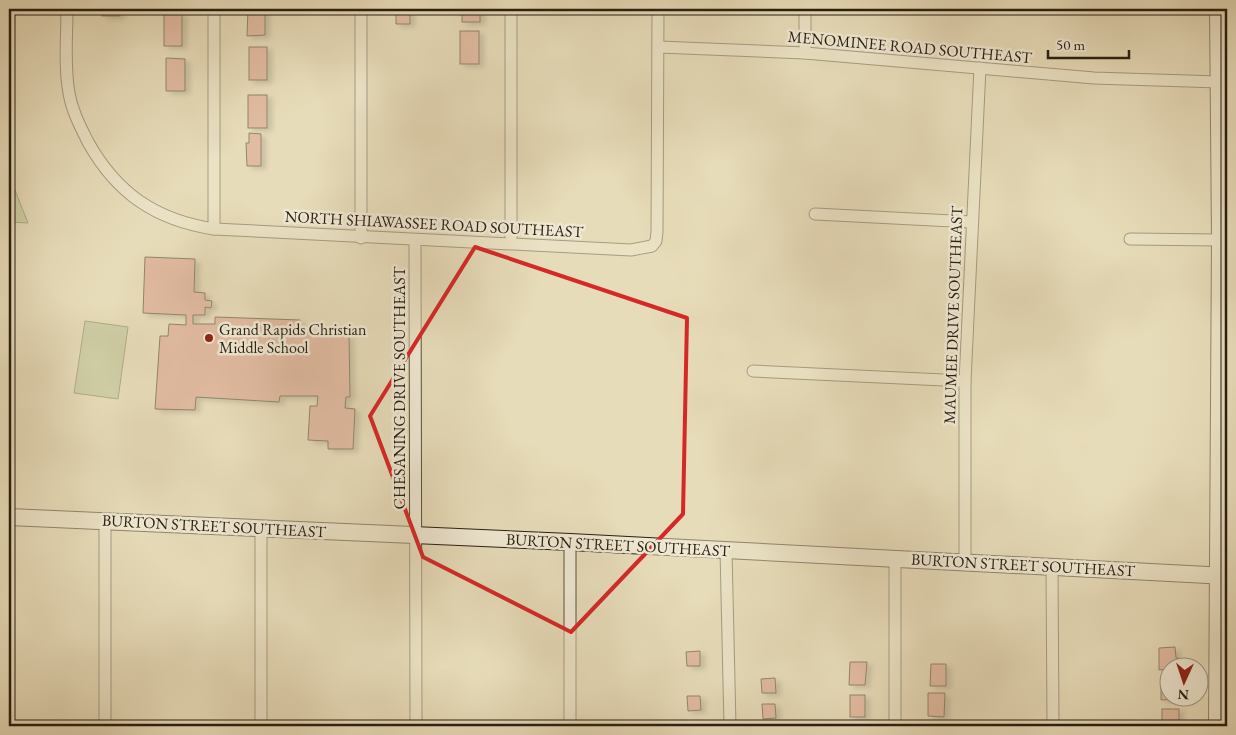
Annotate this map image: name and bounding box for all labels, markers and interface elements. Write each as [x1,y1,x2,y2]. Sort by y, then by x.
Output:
street label: MENOMINEE ROAD SOUTHEAST [787,26,1033,68]
scale bar [1048,28,1130,60]
text: 50 m [1056,35,1085,54]
street label: MAUMEE DRIVE SOUTHEAST [939,205,967,424]
street label: NORTH SHIAWASSEE ROAD SOUTHEAST [284,206,584,242]
street label: CHESANING DRIVE SOUTHEAST [389,266,410,509]
place label: Grand Rapids Christian Middle School [219,319,367,358]
marker: Grand Rapids Christian Middle School [203,332,215,344]
street label: BURTON STREET SOUTHEAST [101,510,327,542]
street label: BURTON STREET SOUTHEAST [505,529,731,561]
street label: BURTON STREET SOUTHEAST [910,549,1136,581]
north arrow [1158,658,1208,708]
text: N [1177,686,1189,704]

